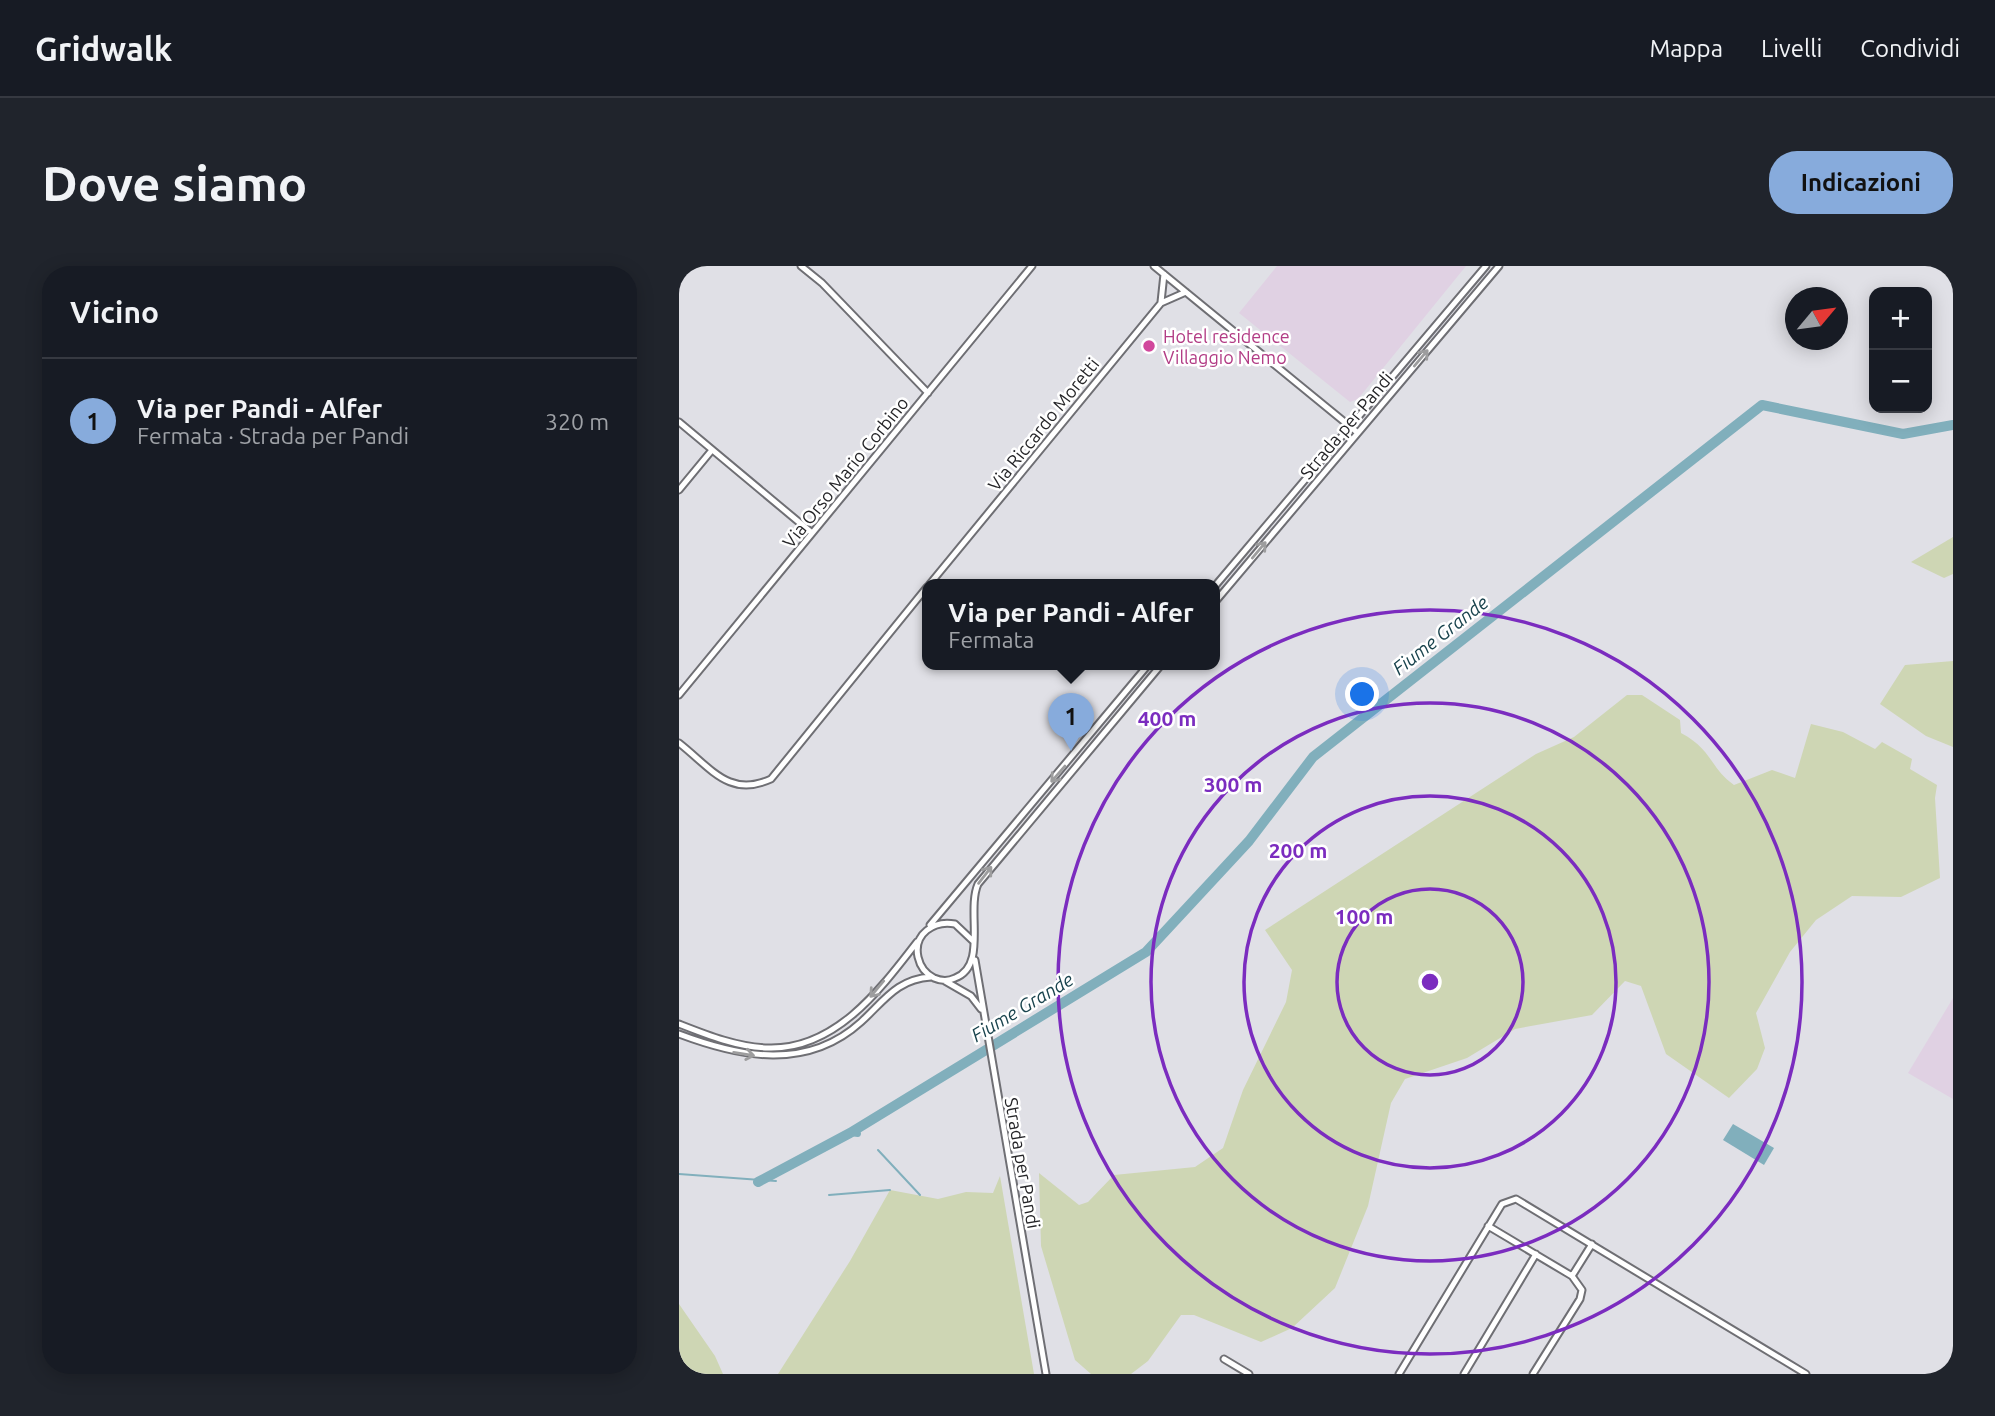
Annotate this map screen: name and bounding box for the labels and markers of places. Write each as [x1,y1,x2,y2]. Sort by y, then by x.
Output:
place label: Hotel residence Villaggio Nemo [1163,326,1290,367]
marker: Hotel residence Villaggio Nemo [1141,338,1157,354]
pin: 1 [1048,693,1094,751]
centre of rings [1418,970,1442,994]

